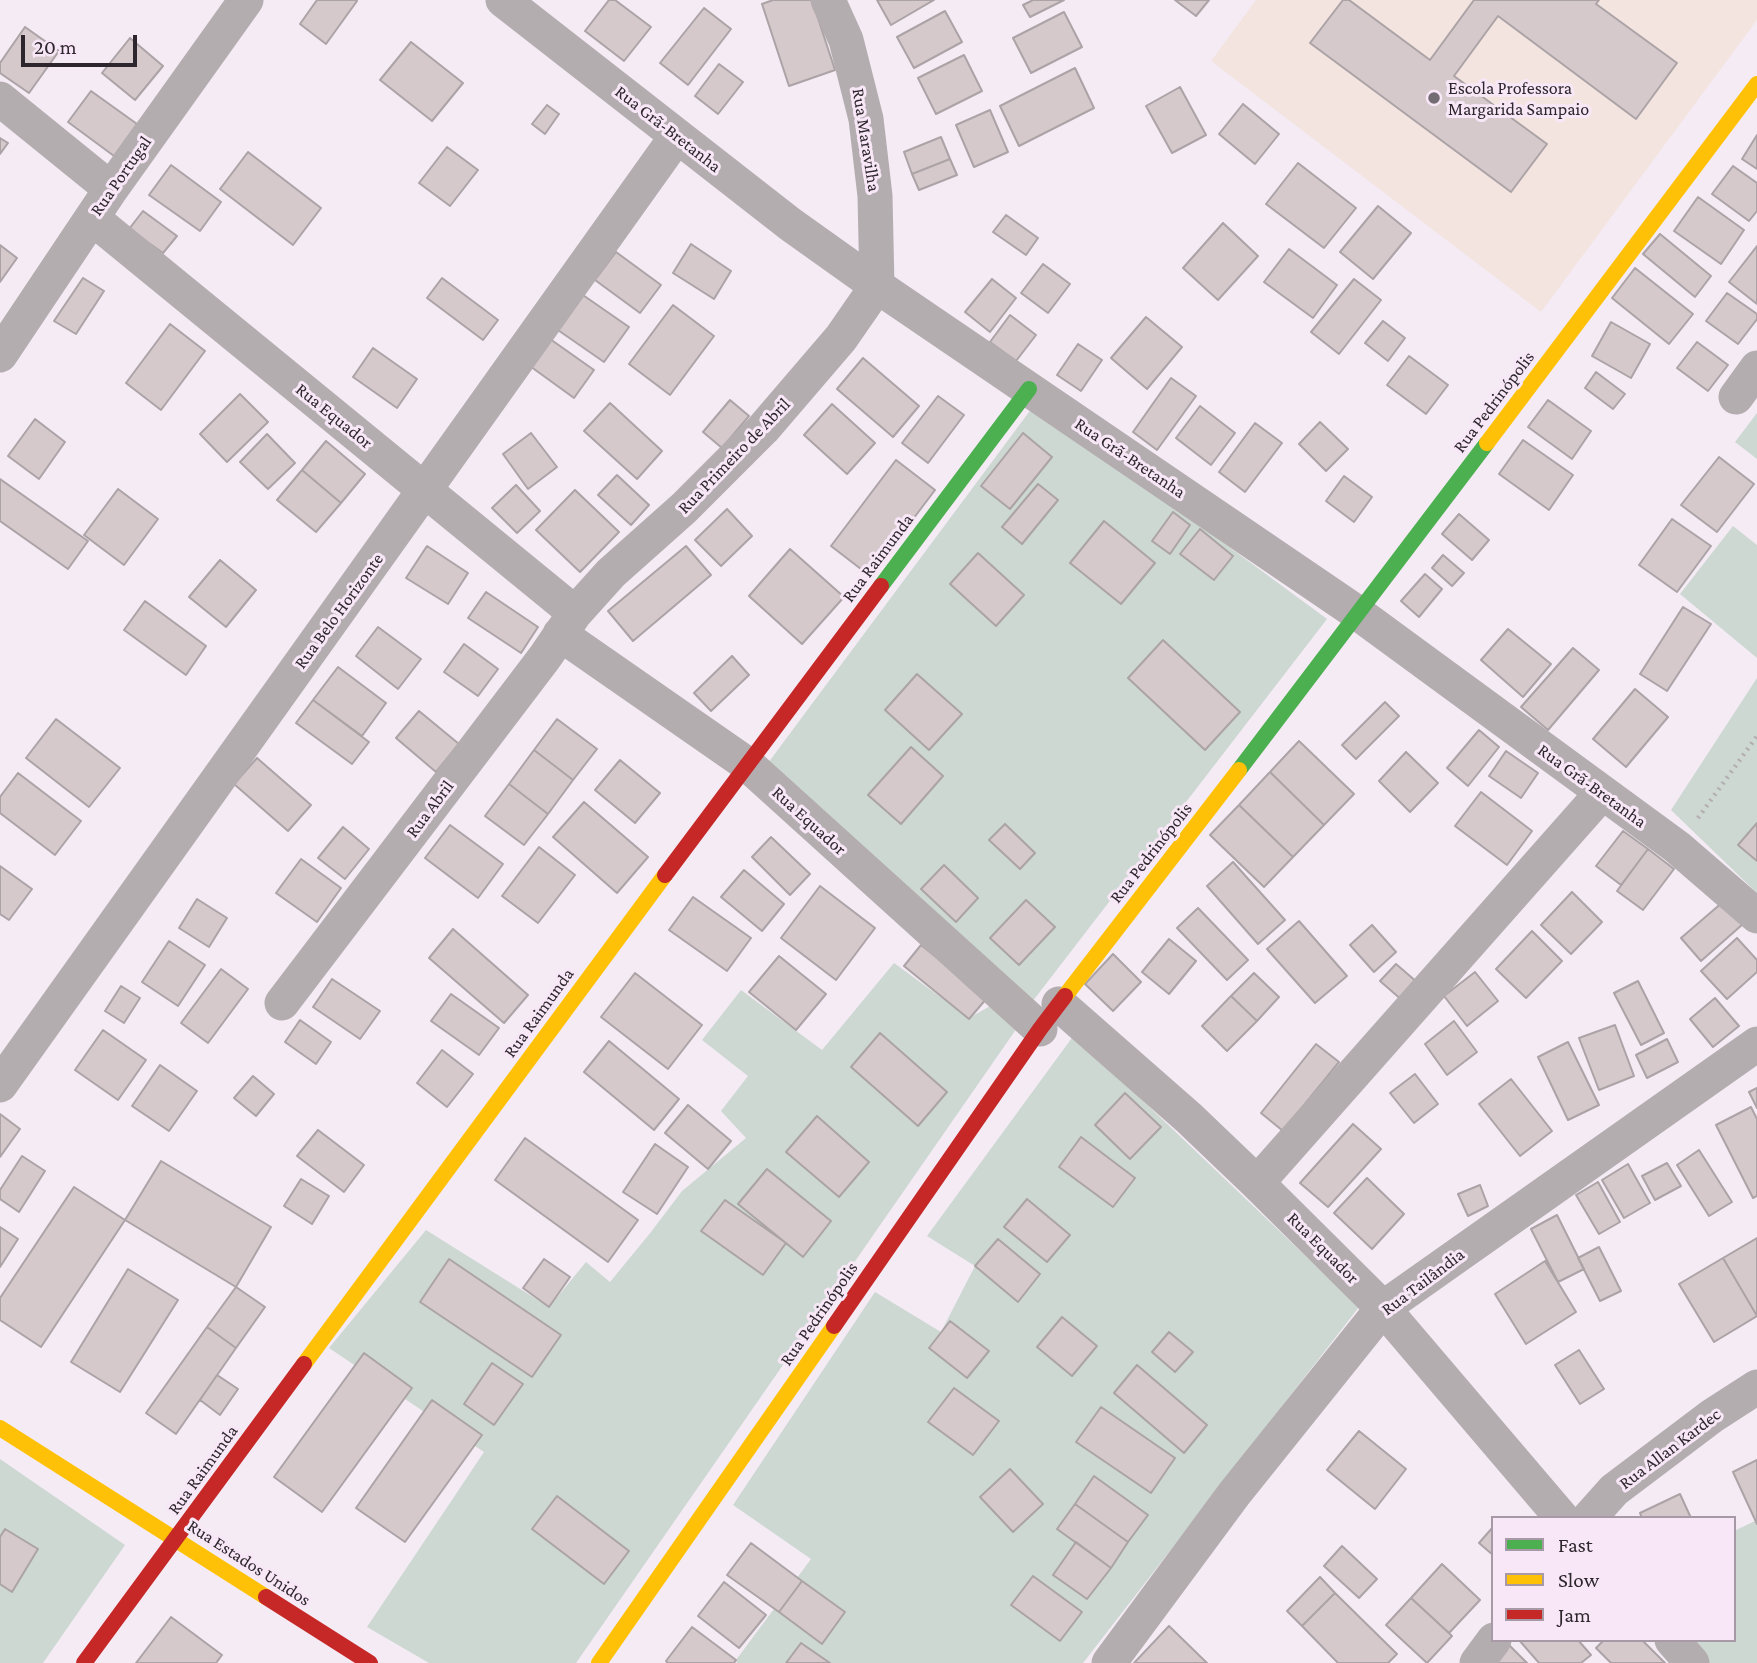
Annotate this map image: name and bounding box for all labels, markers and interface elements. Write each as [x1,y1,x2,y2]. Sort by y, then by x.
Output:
scale bar [24,21,140,65]
text: 20 m [34,35,77,59]
place label: Escola Professora Margarida Sampaio [1448,77,1589,119]
street label: Rua Grã-Bretanha [611,81,725,177]
street label: Rua Maravilha [847,87,885,193]
marker: Escola Professora Margarida Sampaio [1426,90,1442,106]
street label: Rua Portugal [86,132,156,220]
street label: Rua Pedrinópolis [1449,347,1539,457]
street label: Rua Equador [291,378,377,454]
street label: Rua Primeiro de Abril [673,394,795,518]
street label: Rua Grã-Bretanha [1070,413,1190,503]
street label: Rua Raimunda [838,509,918,607]
street label: Rua Belo Horizonte [290,549,388,673]
street label: Rua Grã-Bretanha [1533,739,1651,833]
street label: Rua Abril [401,776,459,842]
street label: Rua Equador [767,782,851,860]
street label: Rua Pedrinópolis [1105,798,1197,908]
street label: Rua Raimunda [499,964,579,1062]
street label: Rua Equador [1283,1208,1363,1288]
street label: Rua Tailândia [1377,1244,1469,1320]
street label: Rua Pedrinópolis [775,1258,863,1370]
street label: Rua Allan Kardec [1615,1404,1725,1494]
street label: Rua Raimunda [163,1421,243,1519]
street label: Rua Estados Unidos [183,1515,315,1611]
legend [1491,1516,1736,1642]
text: Fast [1558,1533,1593,1557]
text: Slow [1558,1568,1599,1592]
text: Jam [1558,1603,1591,1627]

